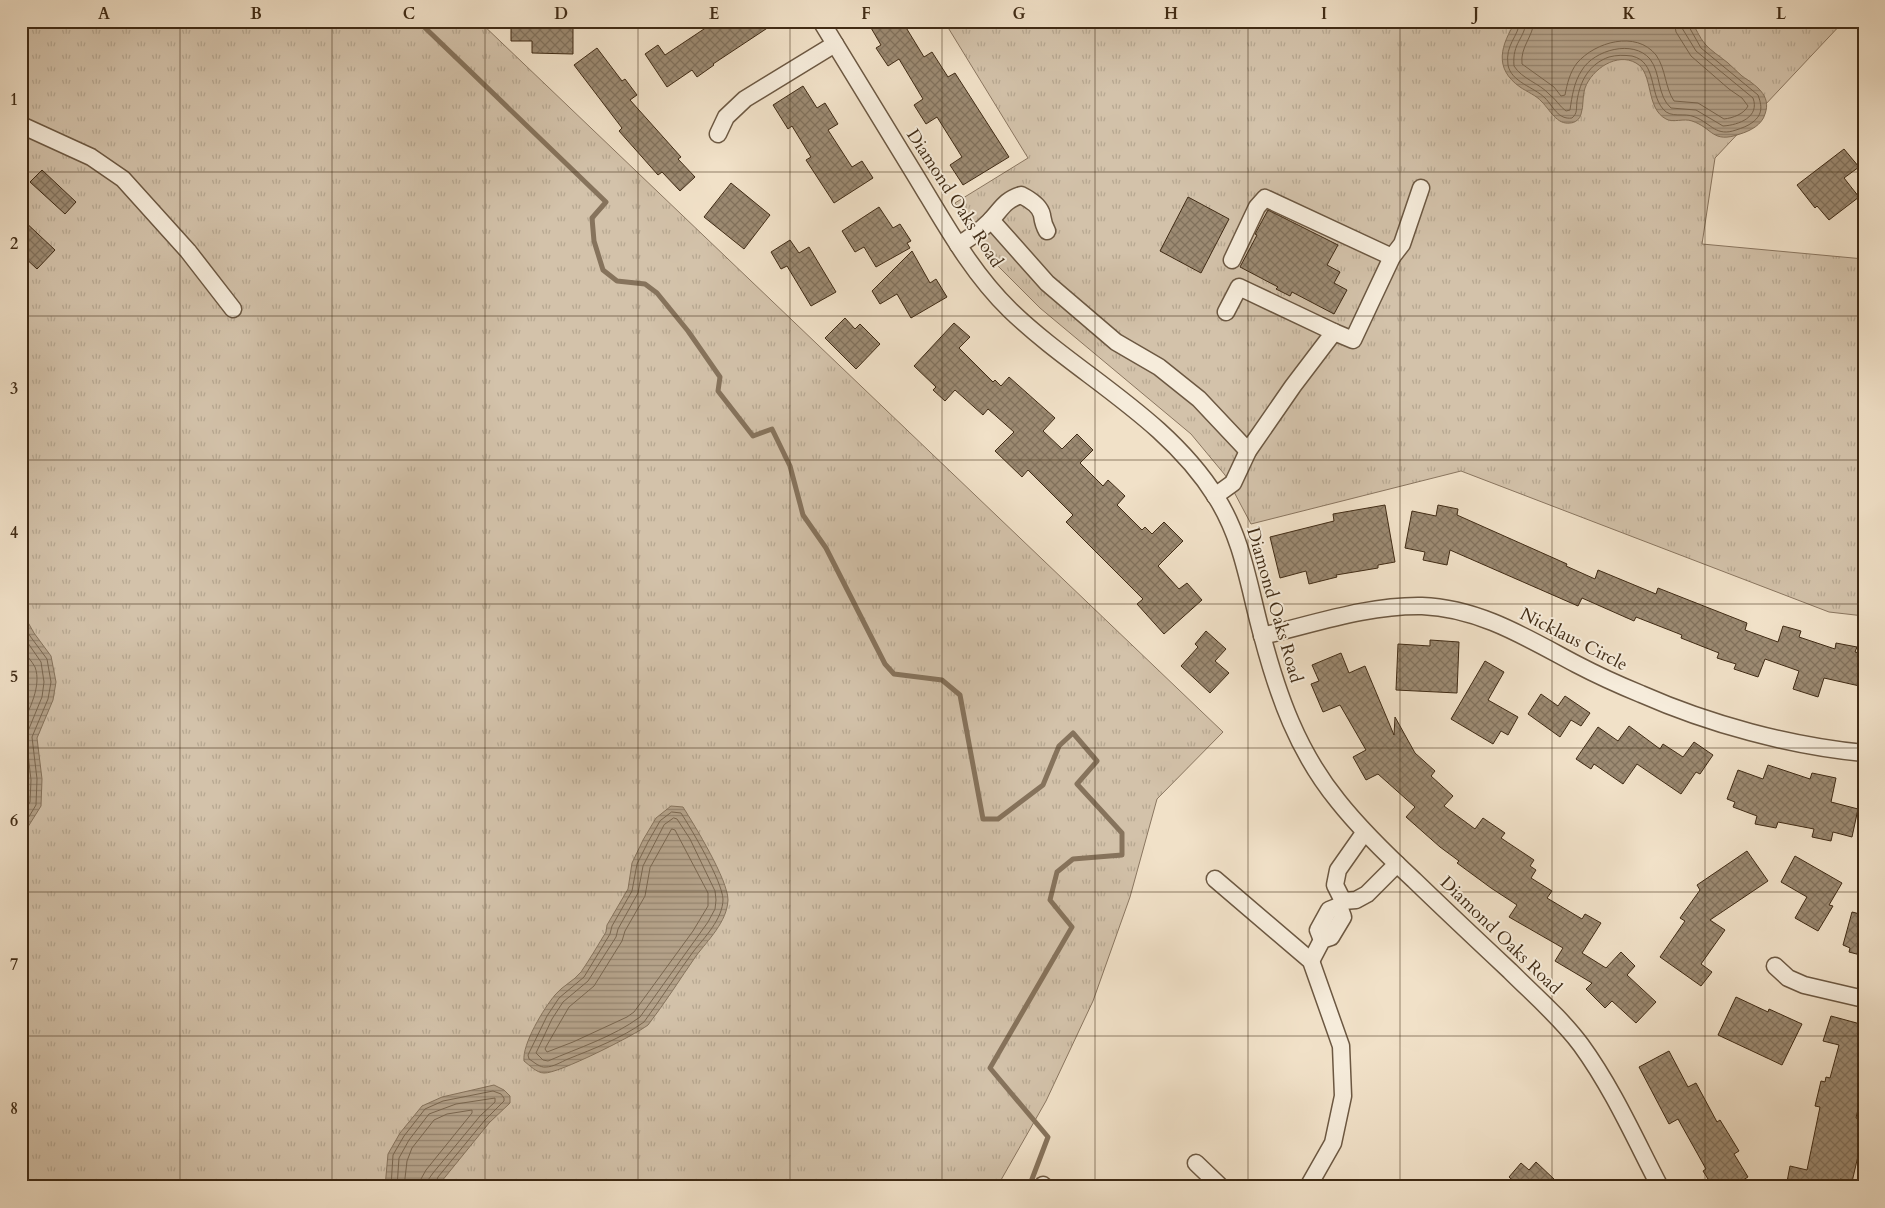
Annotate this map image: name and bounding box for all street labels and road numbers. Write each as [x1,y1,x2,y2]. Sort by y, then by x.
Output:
street label: Diamond Oaks Road [900,124,1009,273]
street label: Diamond Oaks Road [1240,525,1309,686]
street label: Nicklaus Circle [1516,602,1632,677]
street label: Diamond Oaks Road [1434,871,1567,1000]

